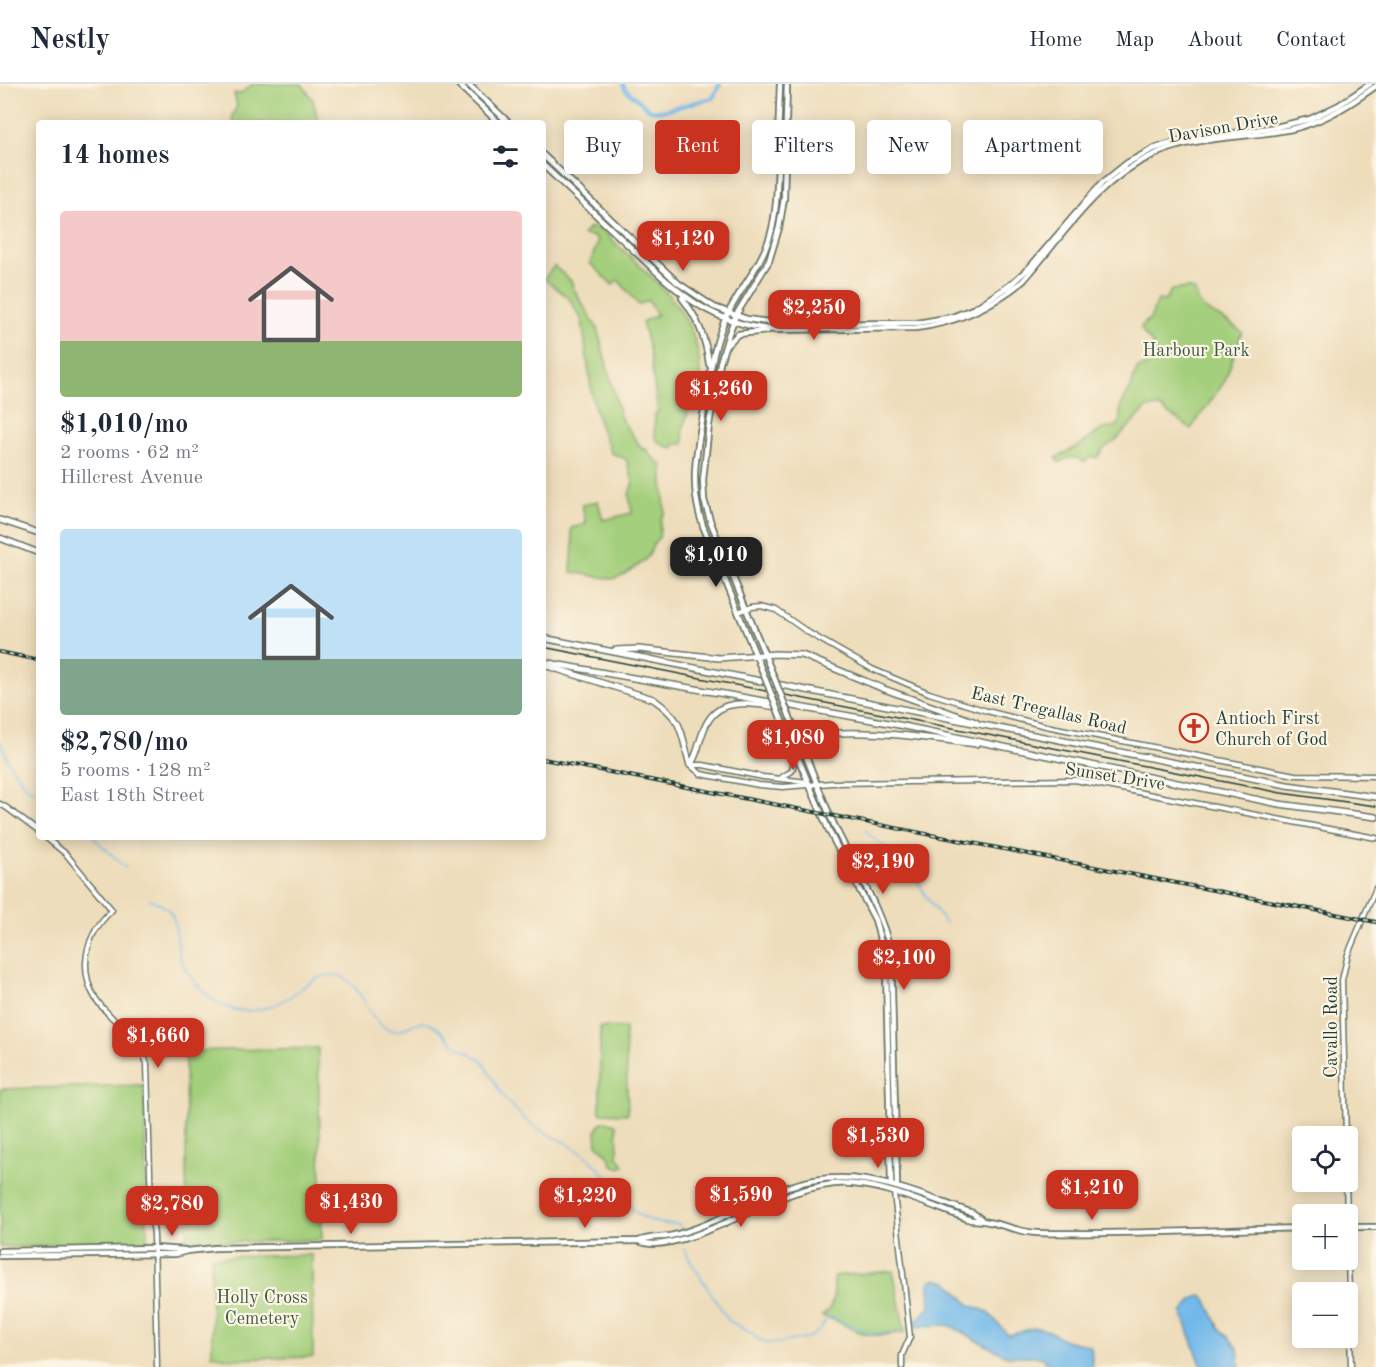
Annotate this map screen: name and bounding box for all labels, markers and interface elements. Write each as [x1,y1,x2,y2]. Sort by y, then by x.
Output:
text: Nestly [30,27,110,55]
text: Home [1029,30,1082,51]
text: Map [1115,30,1154,51]
text: About [1187,30,1243,51]
text: Contact [1276,30,1346,51]
street label: Davison Drive [1167,109,1280,147]
chip: Buy [564,120,643,174]
chip: Rent [655,120,740,174]
chip: Filters [752,120,855,174]
chip: New [867,120,951,174]
chip: Apartment [963,120,1103,174]
icon: filters [489,140,522,173]
text: 14 homes [60,143,169,169]
pin: $1,120 [634,221,732,272]
text: $1,120 [651,230,715,250]
icon: home [237,250,345,358]
pin: $2,250 [765,290,863,341]
text: $2,250 [782,299,846,319]
park label: Harbour Park [1142,342,1250,360]
pin: $1,260 [672,371,770,422]
text: $1,260 [689,380,753,400]
text: $1,010/mo [60,412,188,438]
text: 2 rooms · 62 m² [60,443,199,463]
text: Hillcrest Avenue [60,468,203,488]
pin: $1,010 [667,537,765,588]
text: $1,010 [684,546,748,566]
icon: home [237,568,345,676]
street label: East Tregallas Road [969,684,1128,738]
place label: Antioch First Church of God [1215,710,1328,749]
church icon: Antioch First Church of God [1178,712,1210,744]
pin: $1,080 [744,720,842,771]
text: $1,080 [761,729,825,749]
text: $2,780/mo [60,730,188,756]
street label: Sunset Drive [1063,760,1166,794]
text: 5 rooms · 128 m² [60,761,210,781]
text: East 18th Street [60,786,205,806]
pin: $2,190 [834,844,932,895]
text: $2,190 [851,853,915,873]
pin: $2,100 [855,940,953,991]
text: $2,100 [872,949,936,969]
street label: Cavallo Road [1323,976,1341,1078]
pin: $1,660 [109,1018,207,1069]
text: $1,660 [126,1027,190,1047]
pin: $1,530 [829,1118,927,1169]
map controls [1292,1126,1358,1348]
button: locate [1292,1126,1358,1192]
text: $1,530 [846,1127,910,1147]
pin: $1,210 [1043,1170,1141,1221]
pin: $1,590 [692,1177,790,1228]
pin: $1,220 [536,1178,634,1229]
text: $1,210 [1060,1179,1124,1199]
pin: $1,430 [302,1184,400,1235]
pin: $2,780 [123,1186,221,1237]
text: $1,590 [709,1186,773,1206]
text: $1,220 [553,1187,617,1207]
text: $1,430 [319,1193,383,1213]
text: $2,780 [140,1195,204,1215]
button: + [1292,1204,1358,1270]
button: − [1292,1282,1358,1348]
park label: Holly Cross Cemetery [216,1289,308,1328]

